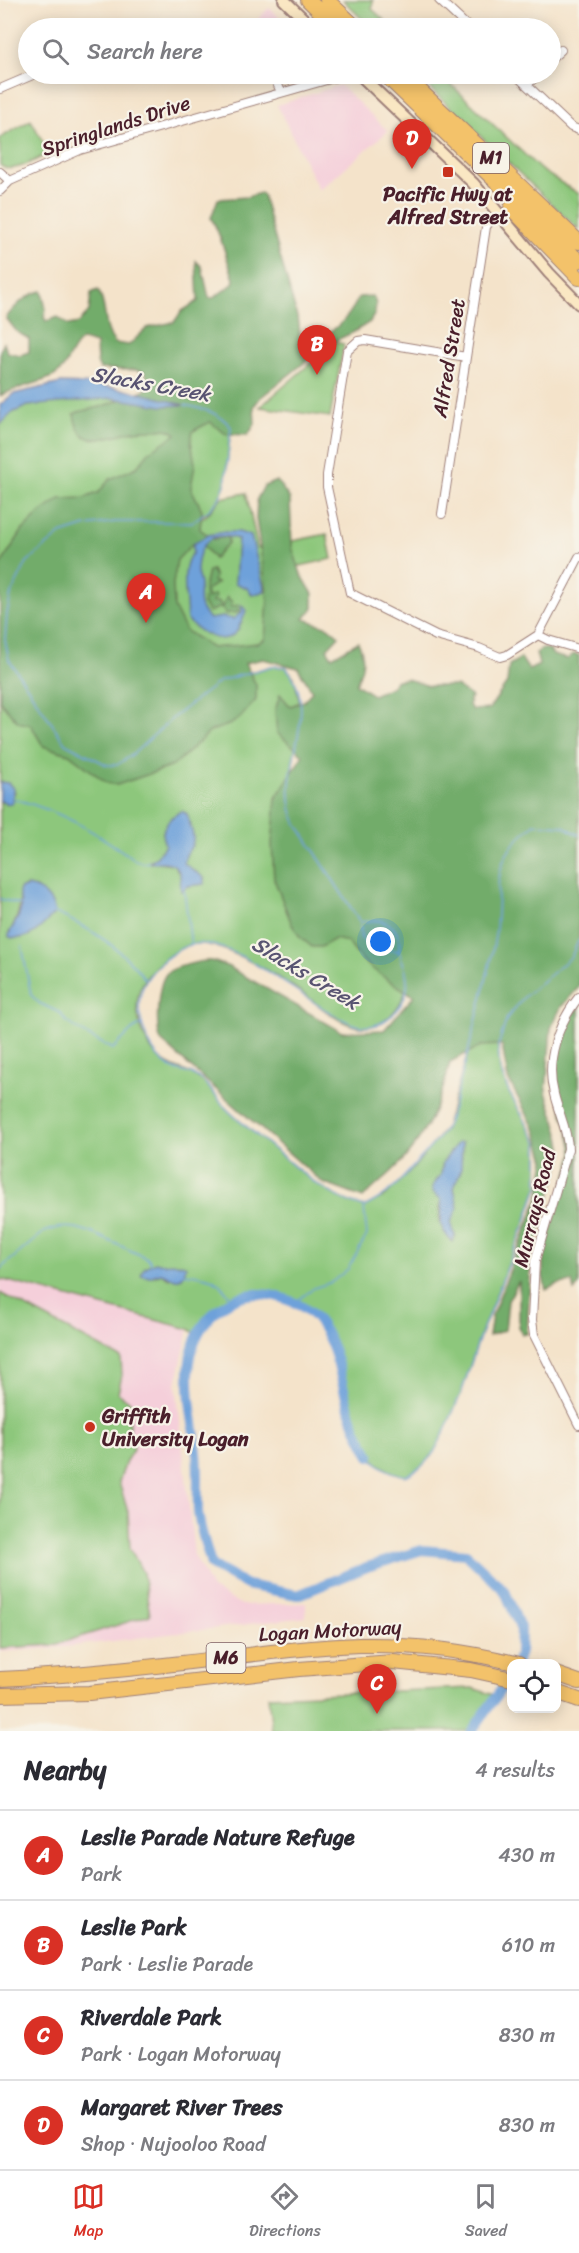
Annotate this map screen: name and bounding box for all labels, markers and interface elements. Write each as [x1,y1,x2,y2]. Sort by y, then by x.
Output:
search box [18,18,561,84]
text: Search here [87,32,203,71]
icon: search [39,35,72,68]
street label: Springlands Drive [37,85,195,167]
pin: D [392,120,432,169]
road number: M1 [473,143,509,173]
marker: Pacific Hwy at Alfred Street [441,165,455,179]
place label: Pacific Hwy at Alfred Street [383,177,513,235]
street label: Alfred Street [422,296,476,421]
pin: B [298,326,336,375]
water label: Slacks Creek [88,355,216,414]
pin: A [126,574,166,623]
water label: Slacks Creek [244,926,369,1021]
your location [366,927,395,956]
street label: Murrays Road [503,1144,567,1271]
place label: Griffith University Logan [101,1399,249,1457]
marker: Griffith University Logan [83,1420,97,1434]
street label: Logan Motorway [258,1610,403,1652]
road number: M6 [206,1643,246,1673]
map controls [507,1659,561,1713]
button: locate [507,1659,561,1713]
pin: C [358,1664,397,1714]
text: Nearby [24,1747,106,1793]
text: 4 results [475,1753,555,1788]
text: Leslie Parade Nature Refuge [81,1818,355,1857]
text: A [37,1838,50,1873]
text: 430 m [498,1838,555,1873]
text: Park [81,1857,122,1892]
text: Leslie Park [81,1908,186,1947]
text: B [37,1928,50,1963]
text: 610 m [502,1928,555,1963]
text: Park · Leslie Parade [81,1947,253,1982]
text: Riverdale Park [81,1998,222,2037]
text: C [37,2018,50,2053]
text: 830 m [499,2018,555,2053]
text: Park · Logan Motorway [81,2037,281,2072]
text: Margaret River Trees [81,2088,283,2127]
text: D [38,2108,49,2143]
text: 830 m [499,2108,555,2143]
text: Shop · Nujooloo Road [81,2127,266,2162]
tab: Map [72,2180,105,2245]
tab: Directions [249,2180,321,2245]
tab: Saved [465,2180,507,2245]

